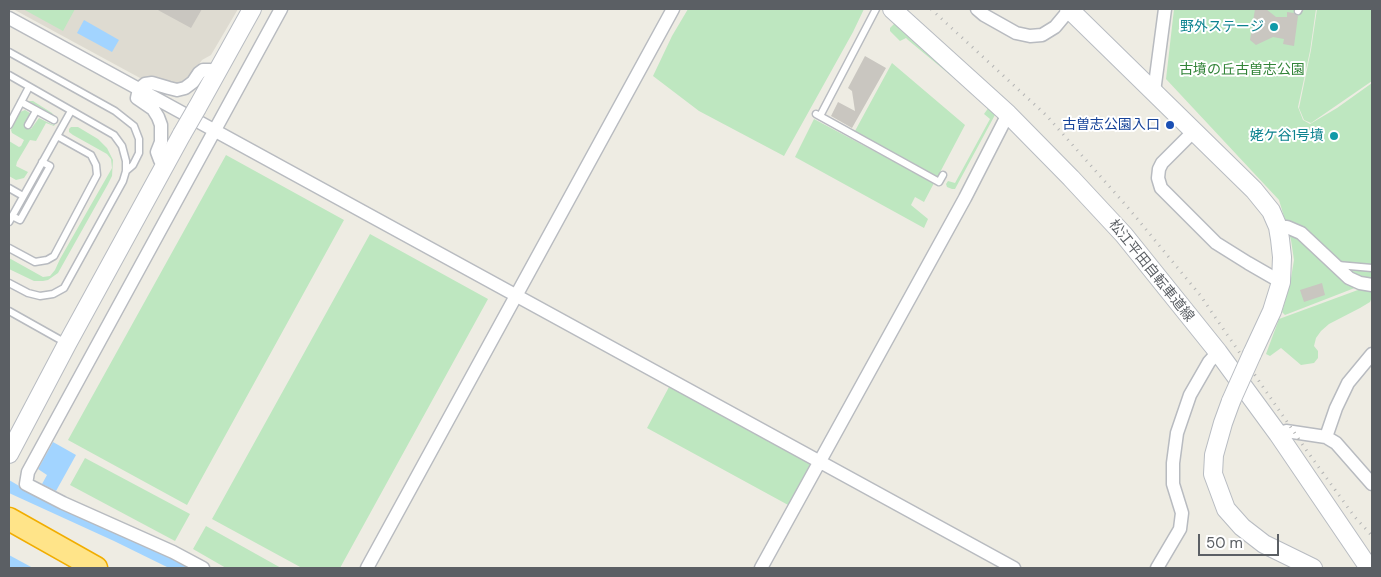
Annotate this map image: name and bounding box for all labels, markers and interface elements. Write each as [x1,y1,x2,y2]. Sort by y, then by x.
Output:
place label: 野外ステージ [1180,19,1264,35]
marker: 野外ステージ [1268,21,1280,33]
park label: 古墳の丘古曽志公園 [1179,62,1305,78]
place label: 古曽志公園入口 [1062,117,1160,133]
marker: 古曽志公園入口 [1164,119,1176,131]
place label: 姥ケ谷1号墳 [1250,128,1324,144]
marker: 姥ケ谷1号墳 [1328,130,1340,142]
street label: 松江平田自転車道線 [1105,217,1197,325]
scale bar [1201,524,1282,556]
text: 50 m [1206,533,1243,553]

